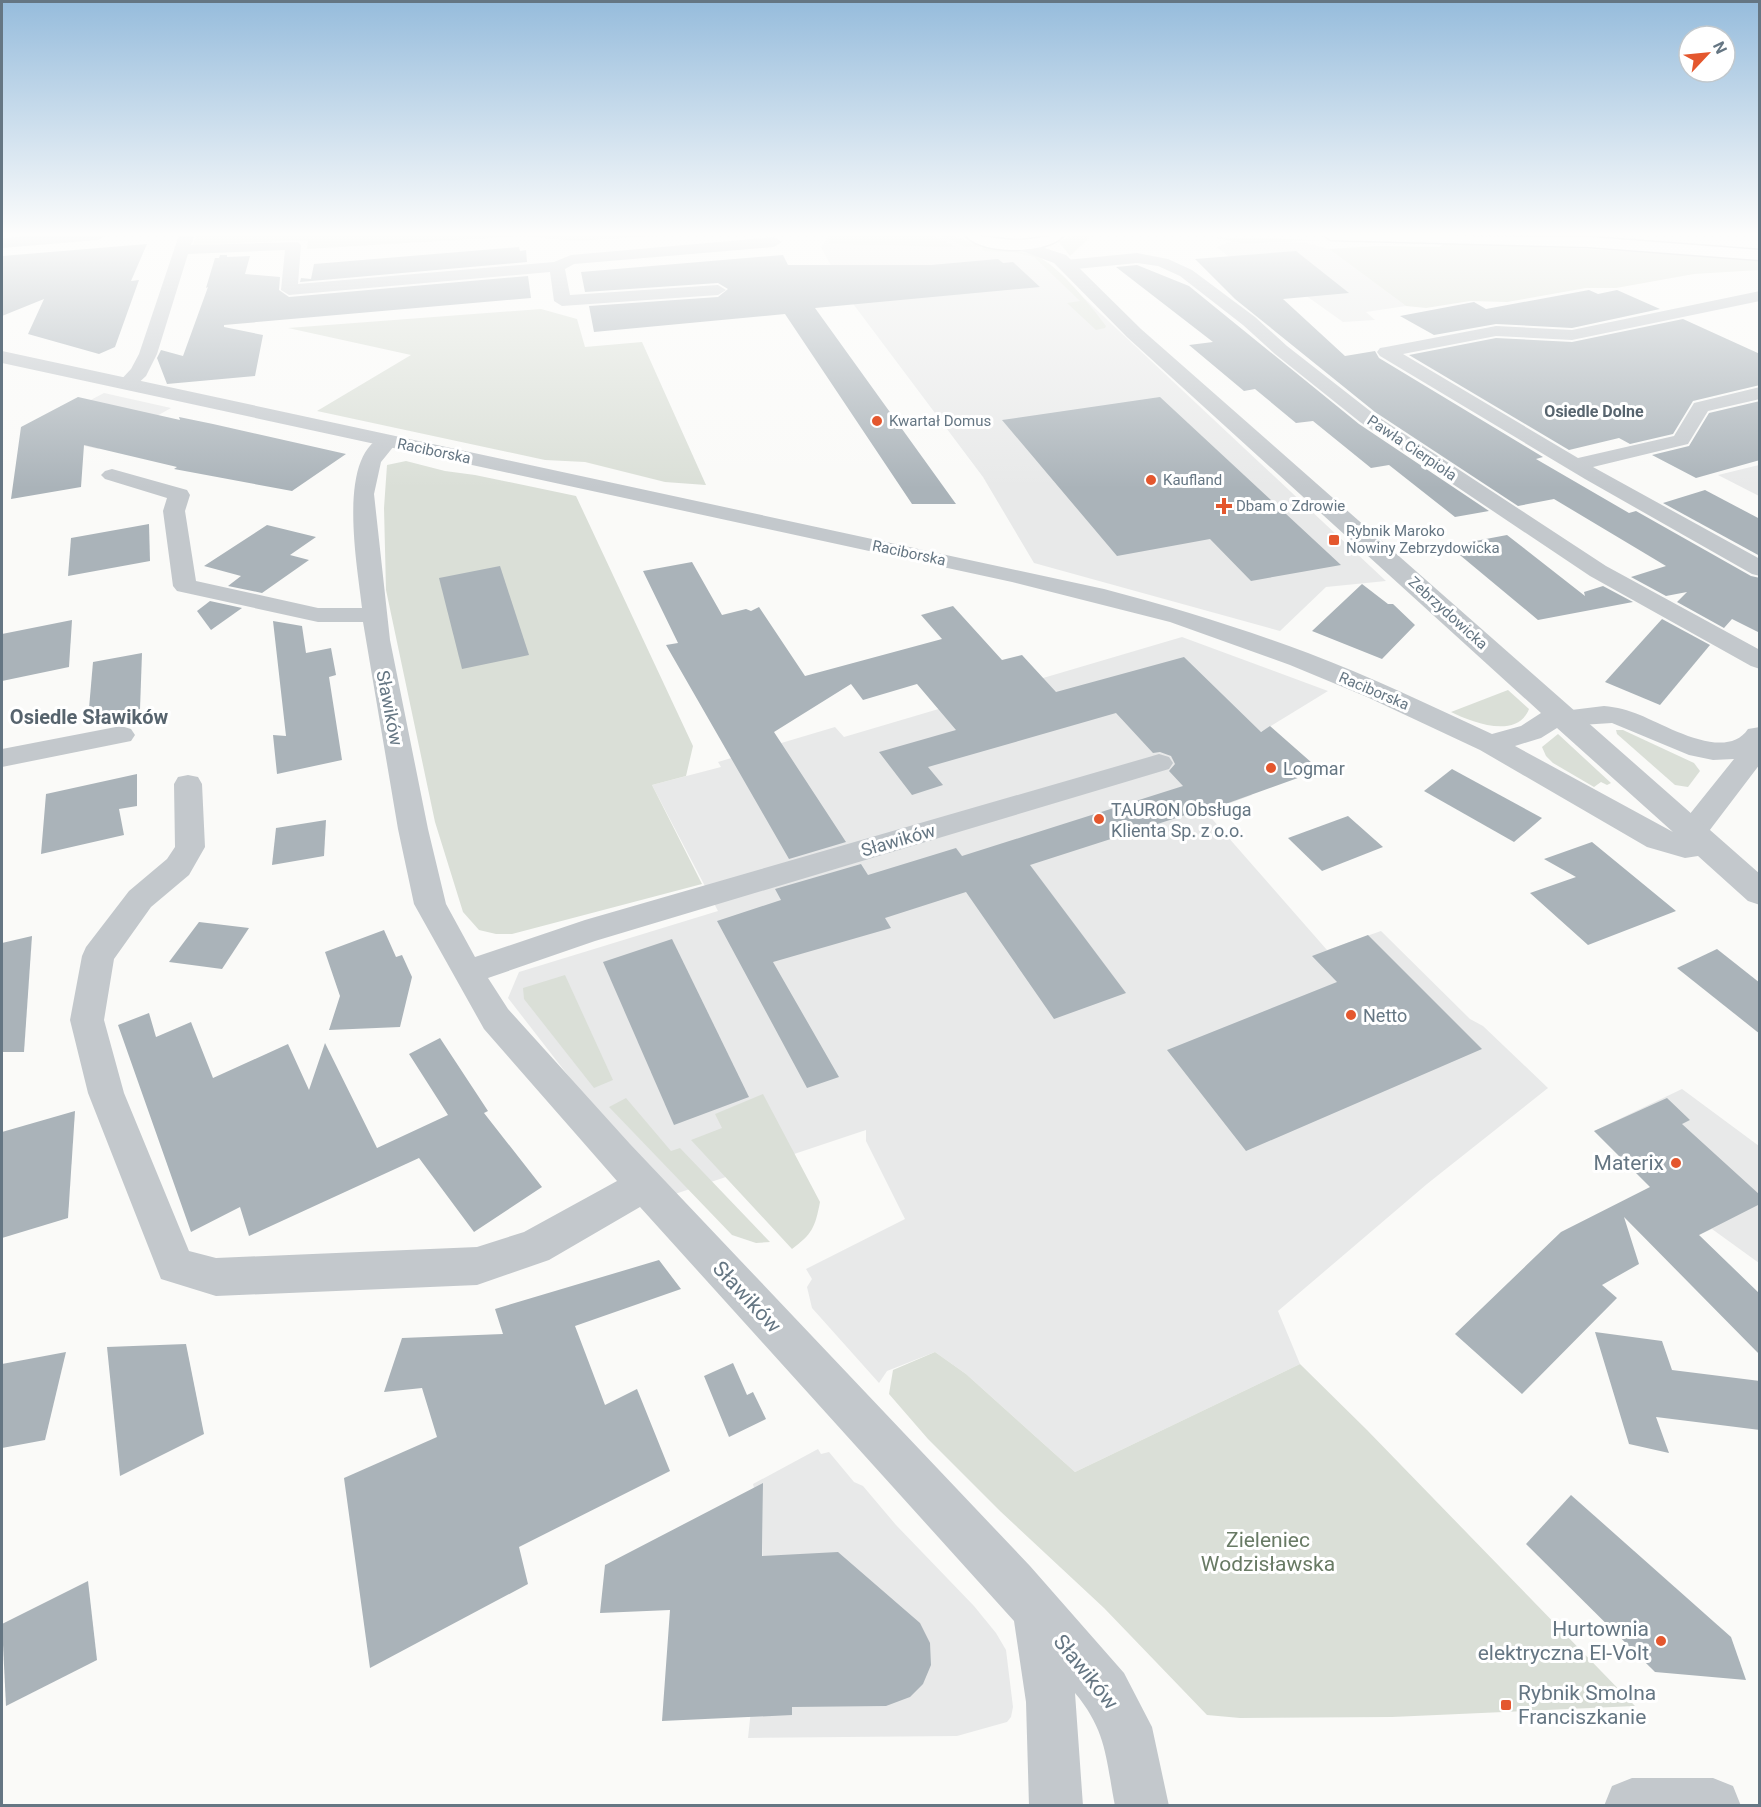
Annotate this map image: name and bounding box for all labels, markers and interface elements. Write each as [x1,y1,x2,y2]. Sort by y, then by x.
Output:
north arrow [1677,24,1737,84]
text: N [1709,38,1731,57]
district label: Osiedle Dolne [1544,402,1644,421]
street label: Pawła Cierpioła [1364,411,1460,485]
place label: Kwartał Domus [889,412,991,430]
marker: Kwartał Domus [870,414,884,428]
street label: Raciborska [396,434,472,468]
place label: Kaufland [1163,471,1222,489]
marker: Kaufland [1144,473,1158,487]
place label: Dbam o Zdrowie [1236,497,1345,515]
marker: Dbam o Zdrowie [1217,499,1231,513]
place label: Rybnik Maroko Nowiny Zebrzydowicka [1346,522,1500,557]
marker: Rybnik Maroko Nowiny Zebrzydowicka [1327,533,1341,547]
street label: Raciborska [871,536,947,570]
street label: Zebrzydowicka [1405,573,1491,653]
street label: Raciborska [1336,668,1412,714]
street label: Sławików [372,669,408,748]
district label: Osiedle Sławików [10,705,168,729]
place label: Logmar [1283,758,1345,779]
marker: Logmar [1264,761,1278,775]
place label: TAURON Obsługa Klienta Sp. z o.o. [1111,799,1252,841]
marker: TAURON Obsługa Klienta Sp. z o.o. [1092,812,1106,826]
street label: Sławików [858,819,938,861]
place label: Netto [1363,1005,1407,1026]
marker: Netto [1344,1008,1358,1022]
place label: Materix [1594,1151,1664,1175]
marker: Materix [1669,1156,1683,1170]
street label: Sławików [708,1256,786,1338]
park label: Zieleniec Wodzisławska [1201,1528,1335,1576]
place label: Hurtownia elektryczna El‐Volt [1478,1617,1649,1665]
street label: Sławików [1049,1630,1123,1714]
marker: Hurtownia elektryczna El‐Volt [1654,1634,1668,1648]
place label: Rybnik Smolna Franciszkanie [1518,1681,1656,1729]
marker: Rybnik Smolna Franciszkanie [1499,1698,1513,1712]

